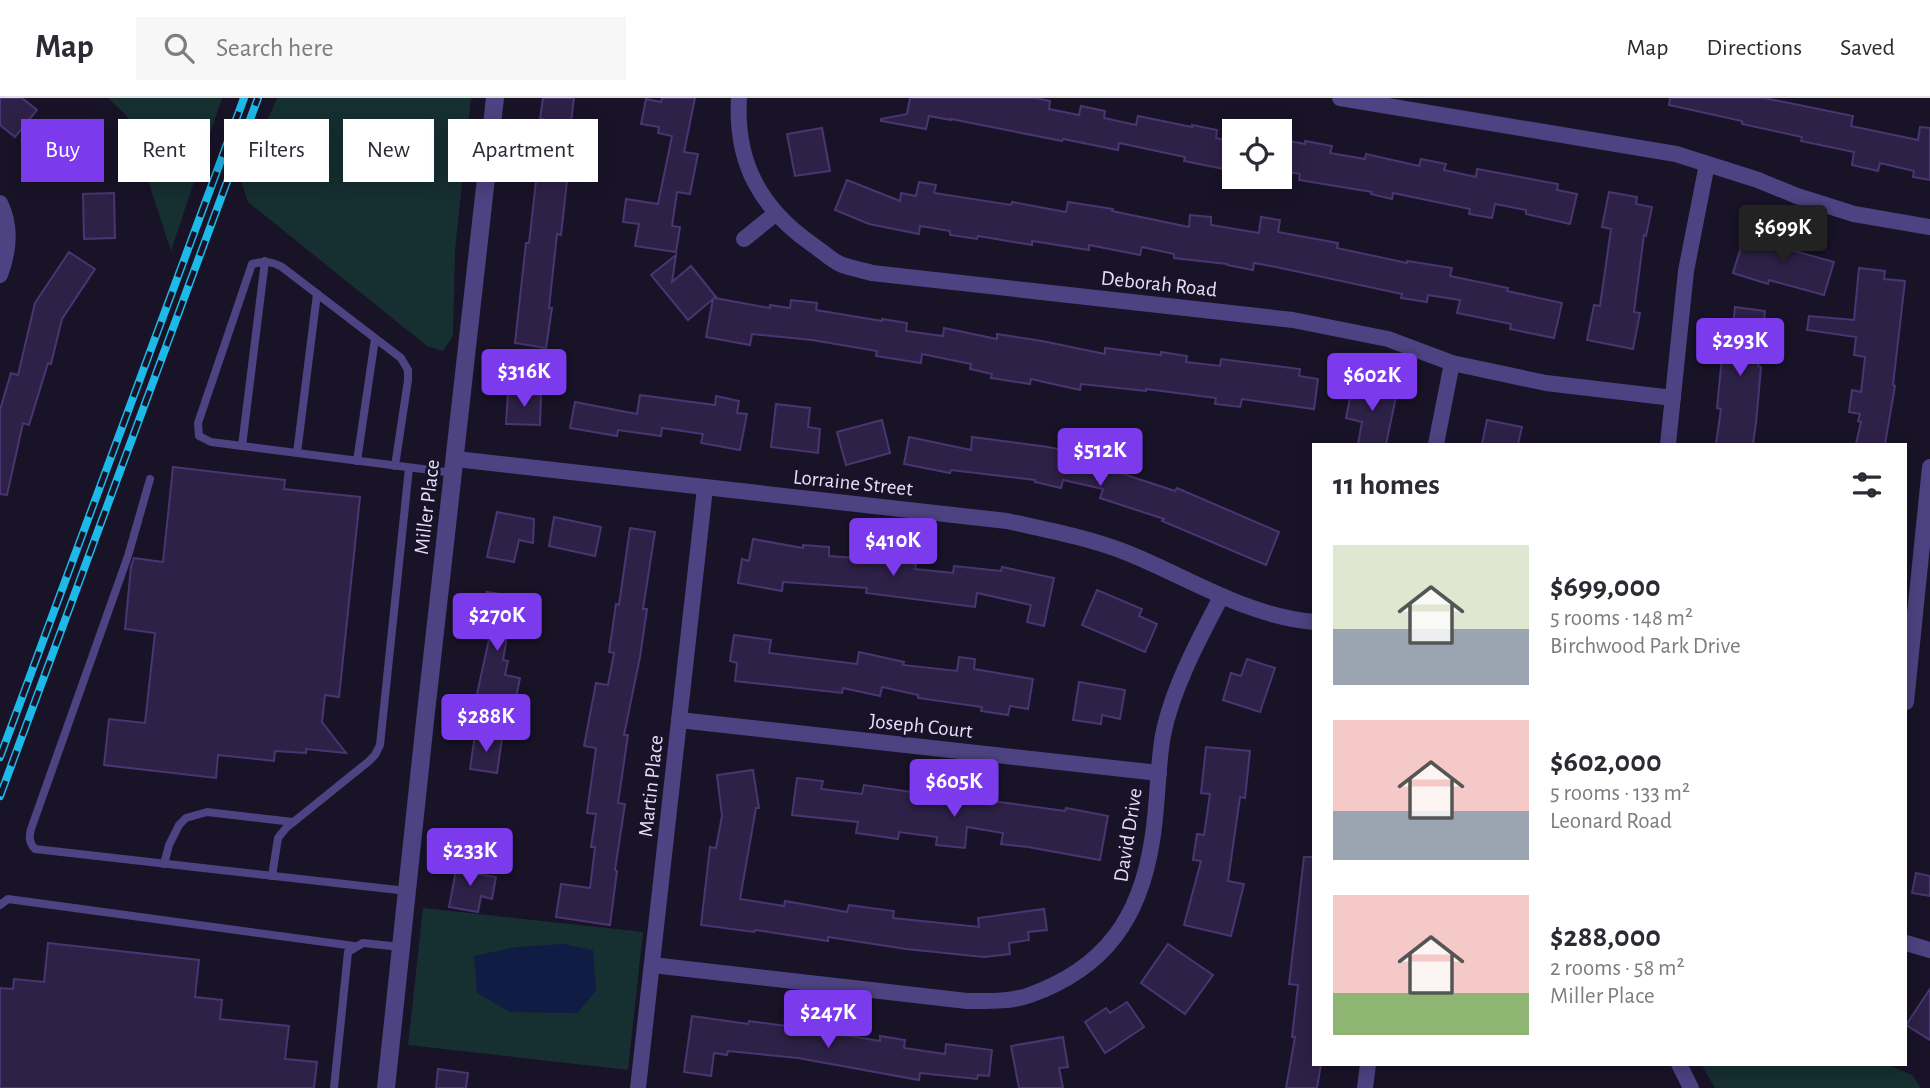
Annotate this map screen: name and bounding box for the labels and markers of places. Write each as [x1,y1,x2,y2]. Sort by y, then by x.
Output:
pin: $699K [1734,206,1832,265]
pin: $293K [1691,318,1789,378]
pin: $316K [475,350,573,409]
pin: $602K [1323,354,1421,413]
pin: $512K [1051,428,1149,488]
pin: $410K [844,518,942,578]
pin: $270K [448,594,546,653]
pin: $288K [437,694,535,754]
pin: $605K [905,760,1003,819]
pin: $233K [421,828,519,888]
pin: $247K [779,990,877,1050]

